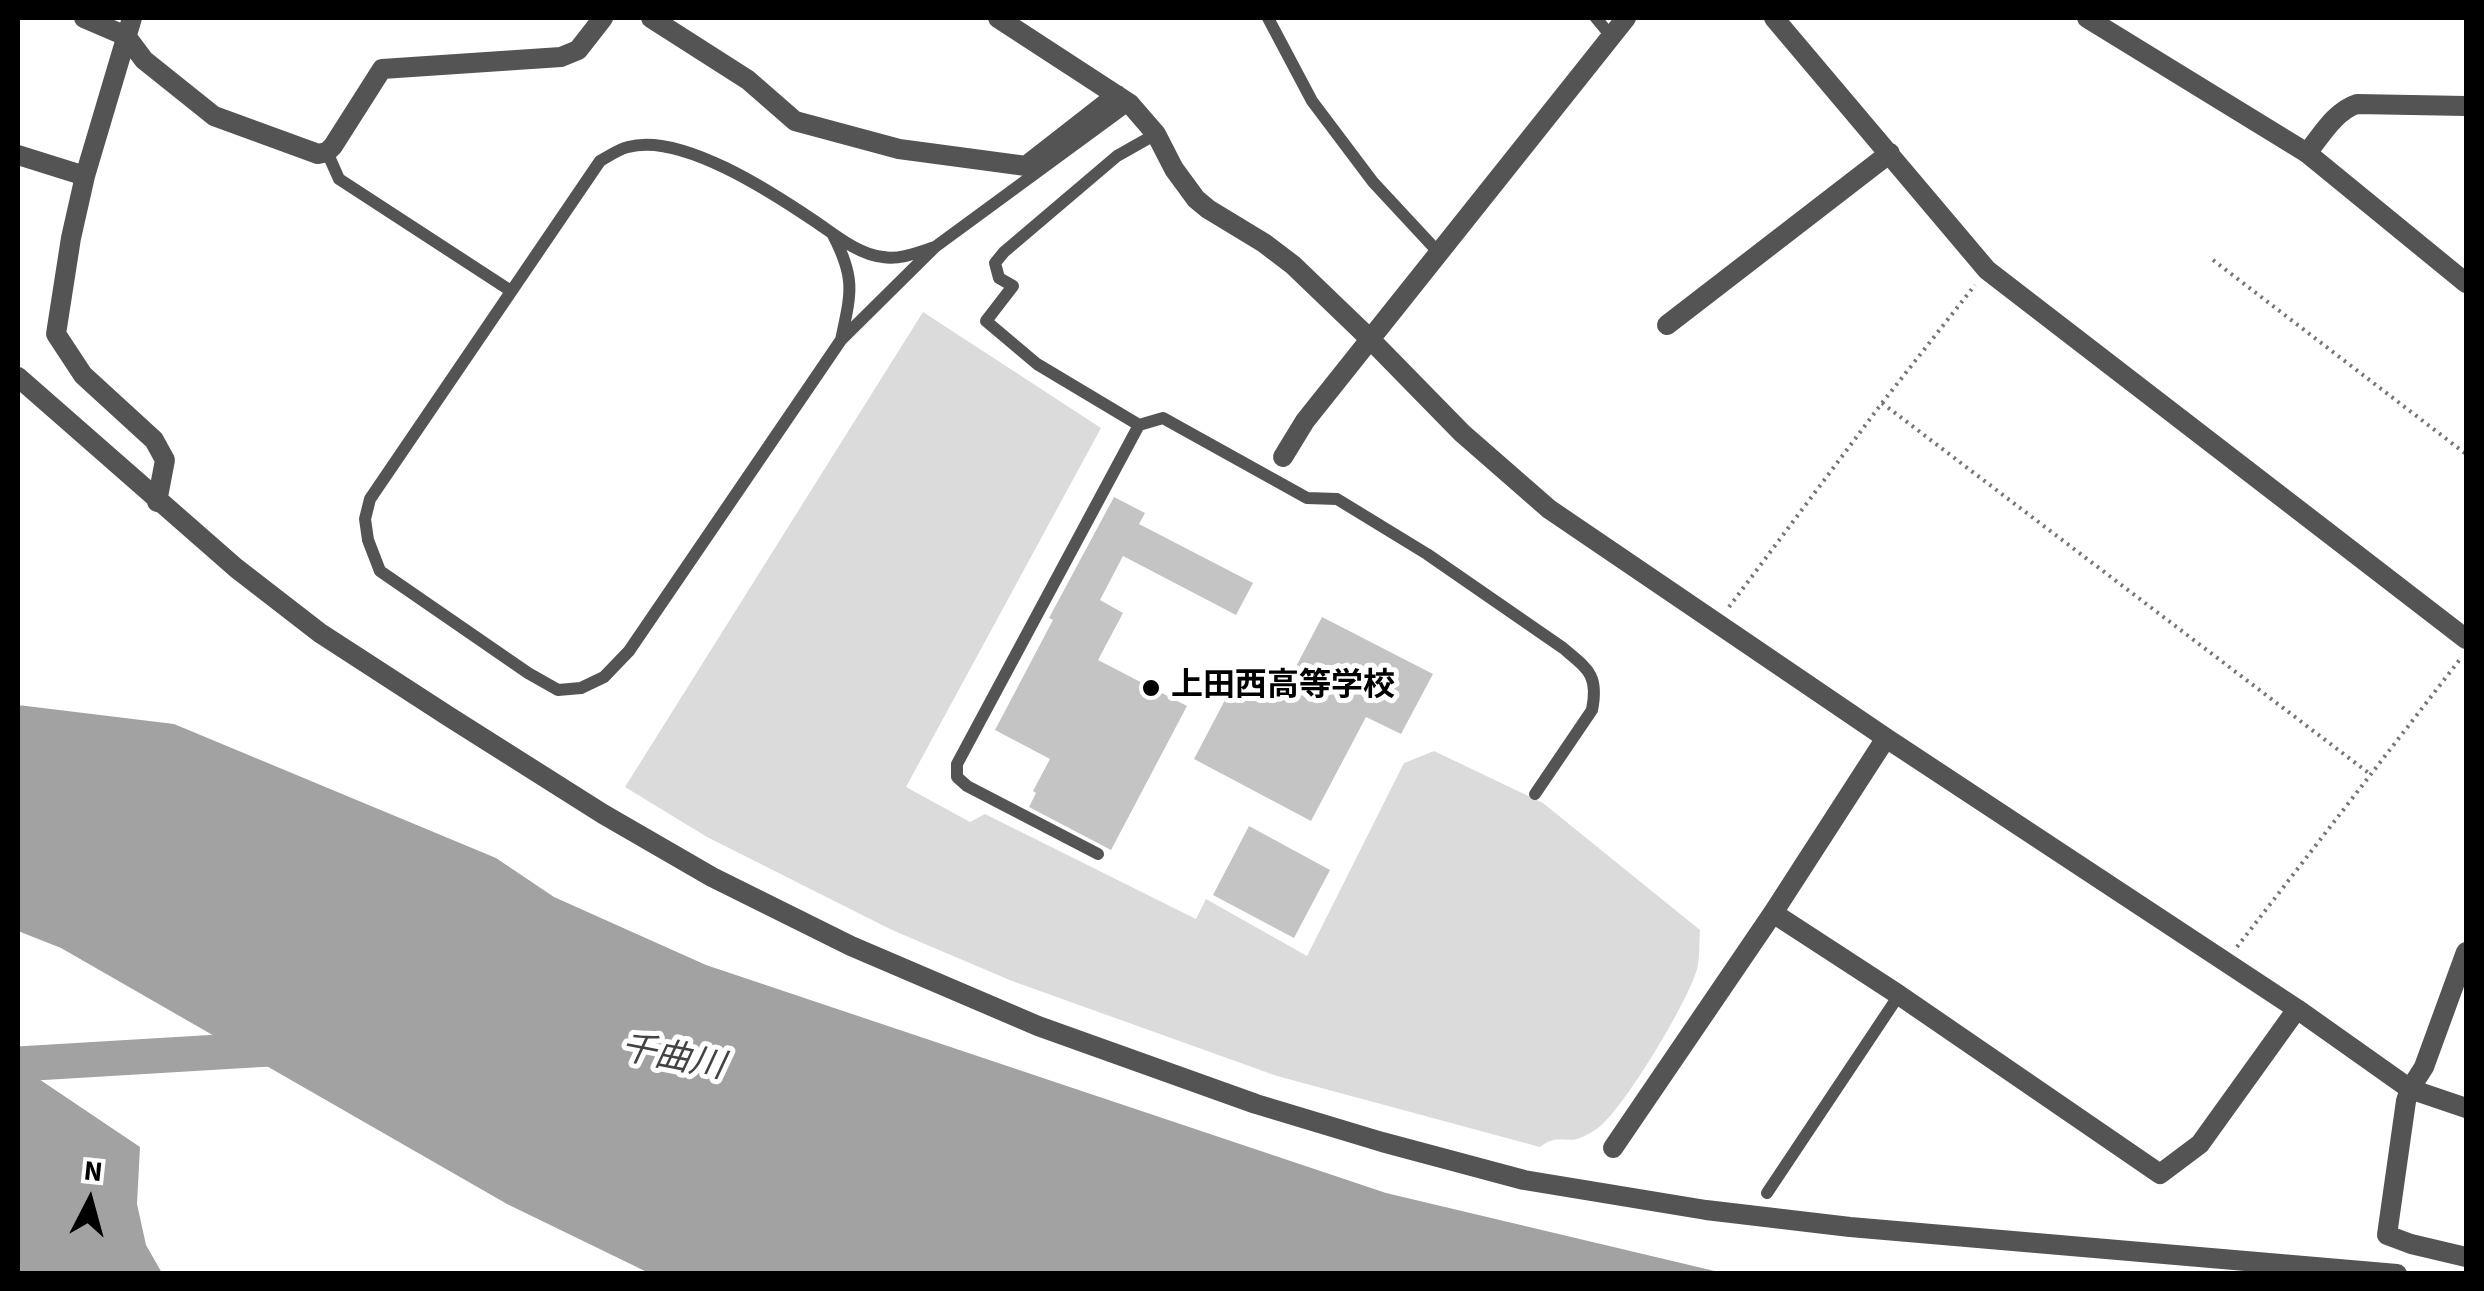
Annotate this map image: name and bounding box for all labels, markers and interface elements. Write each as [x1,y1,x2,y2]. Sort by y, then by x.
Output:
place label: 上田西高等学校 [1171,669,1395,707]
marker: 上田西高等学校 [1140,677,1162,699]
water label: 千曲川 [616,1029,728,1091]
text: N [82,1150,104,1192]
north arrow [40,1151,140,1251]

